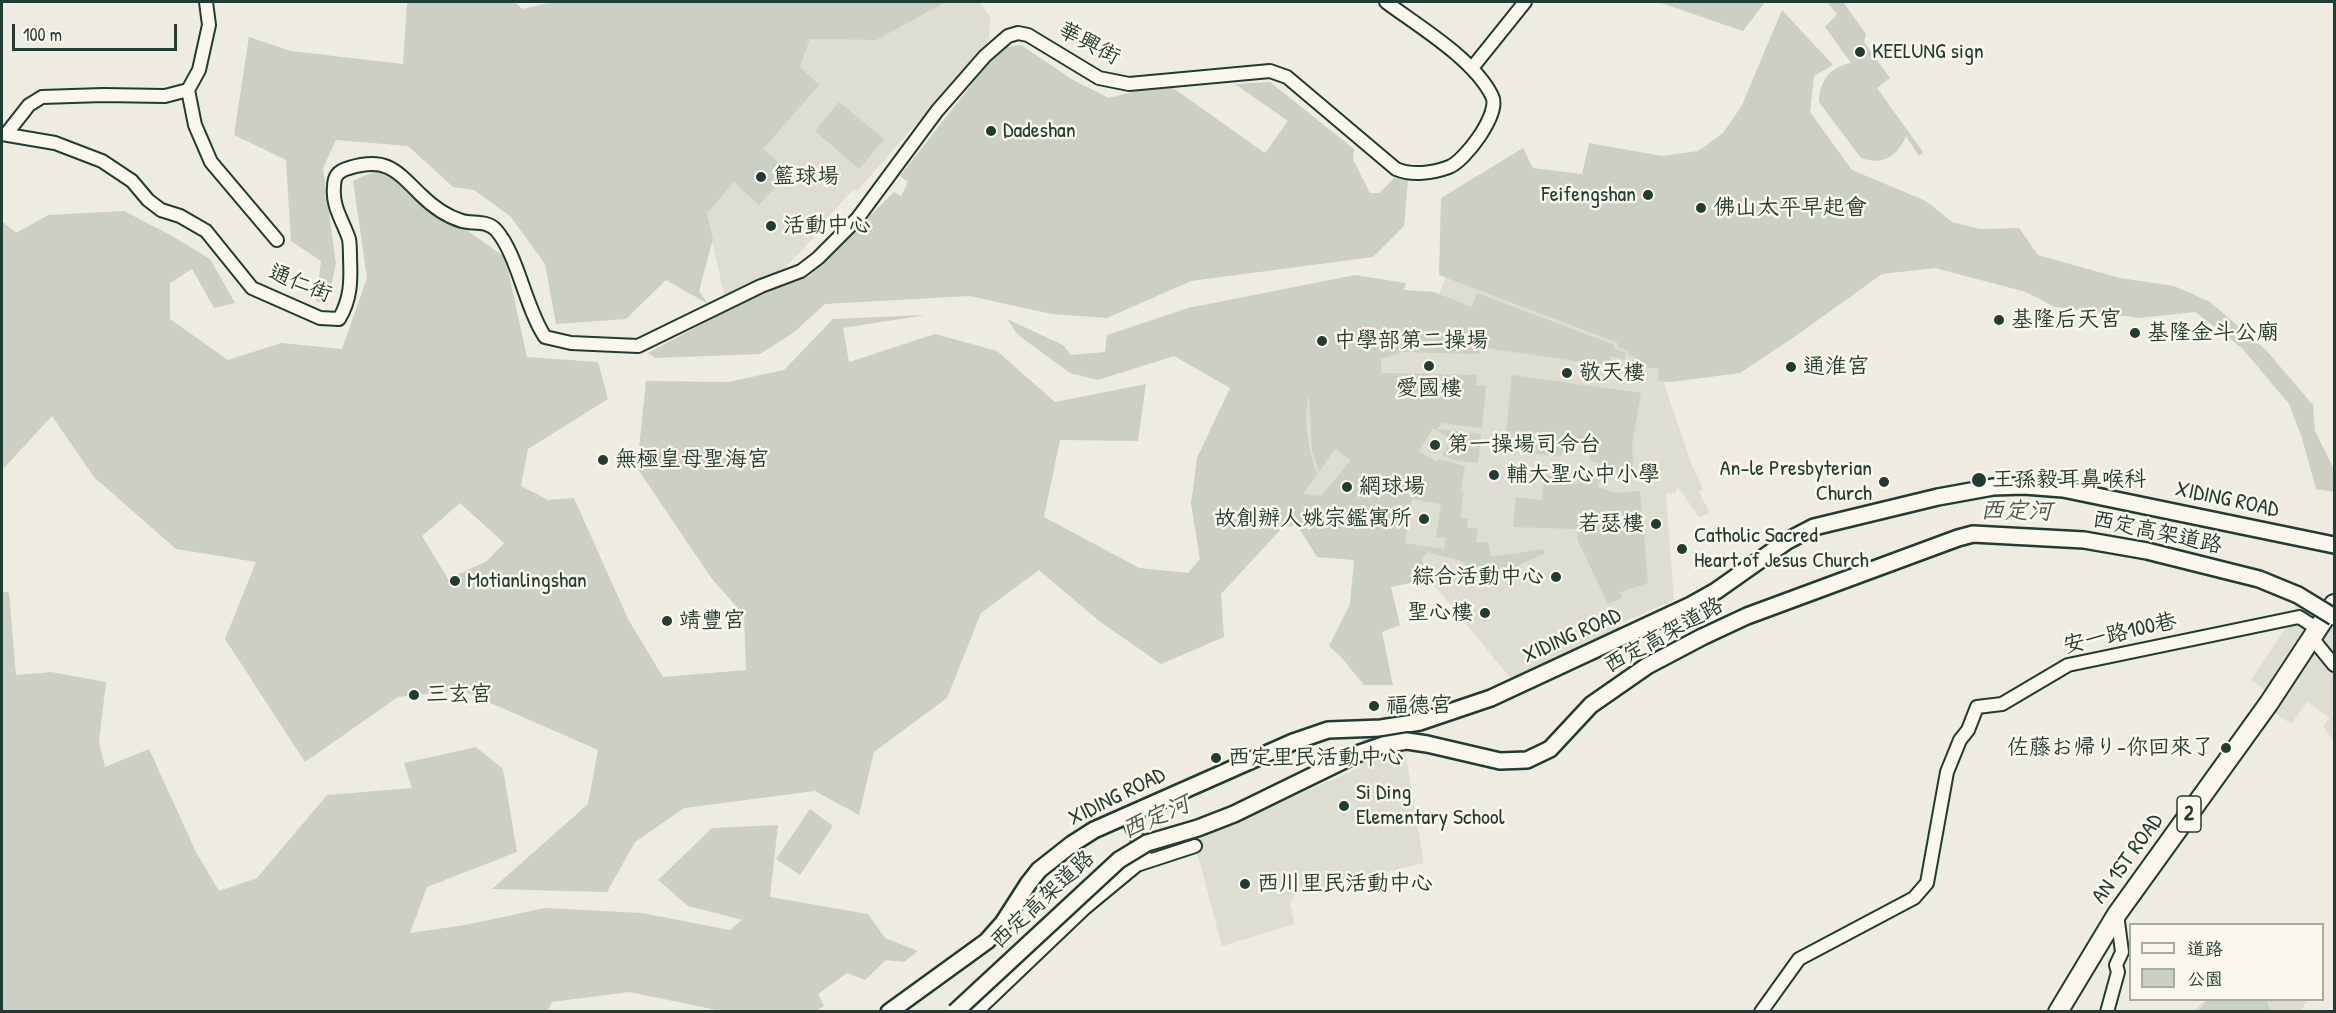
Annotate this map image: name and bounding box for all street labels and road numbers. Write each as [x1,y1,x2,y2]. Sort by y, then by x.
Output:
street label: 華興街 [1054,17,1124,71]
street label: 通仁街 [264,259,336,309]
street label: XIDING ROAD [2173,476,2281,524]
street label: 西定高架道路 [2090,506,2224,560]
street label: 西定高架道路 [1600,592,1728,680]
street label: XIDING ROAD [1519,603,1625,669]
street label: 安一路100巷 [2061,608,2179,660]
street label: XIDING ROAD [1064,762,1170,832]
road number: 2 [2177,796,2201,832]
street label: AN 1ST ROAD [2087,809,2169,909]
street label: 西定高架道路 [986,845,1100,955]

